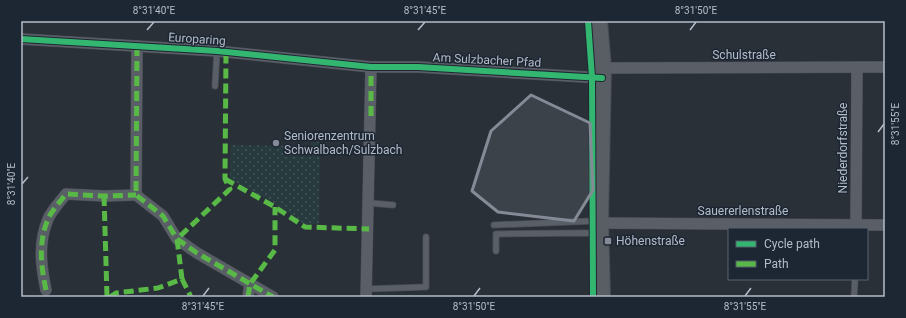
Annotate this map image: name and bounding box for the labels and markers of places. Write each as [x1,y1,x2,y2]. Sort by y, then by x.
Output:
place label: Seniorenzentrum Schwalbach/Sulzbach [284,129,402,157]
marker: Seniorenzentrum Schwalbach/Sulzbach [271,138,281,148]
place label: Höhenstraße [616,234,685,248]
marker: Höhenstraße [603,236,613,246]

